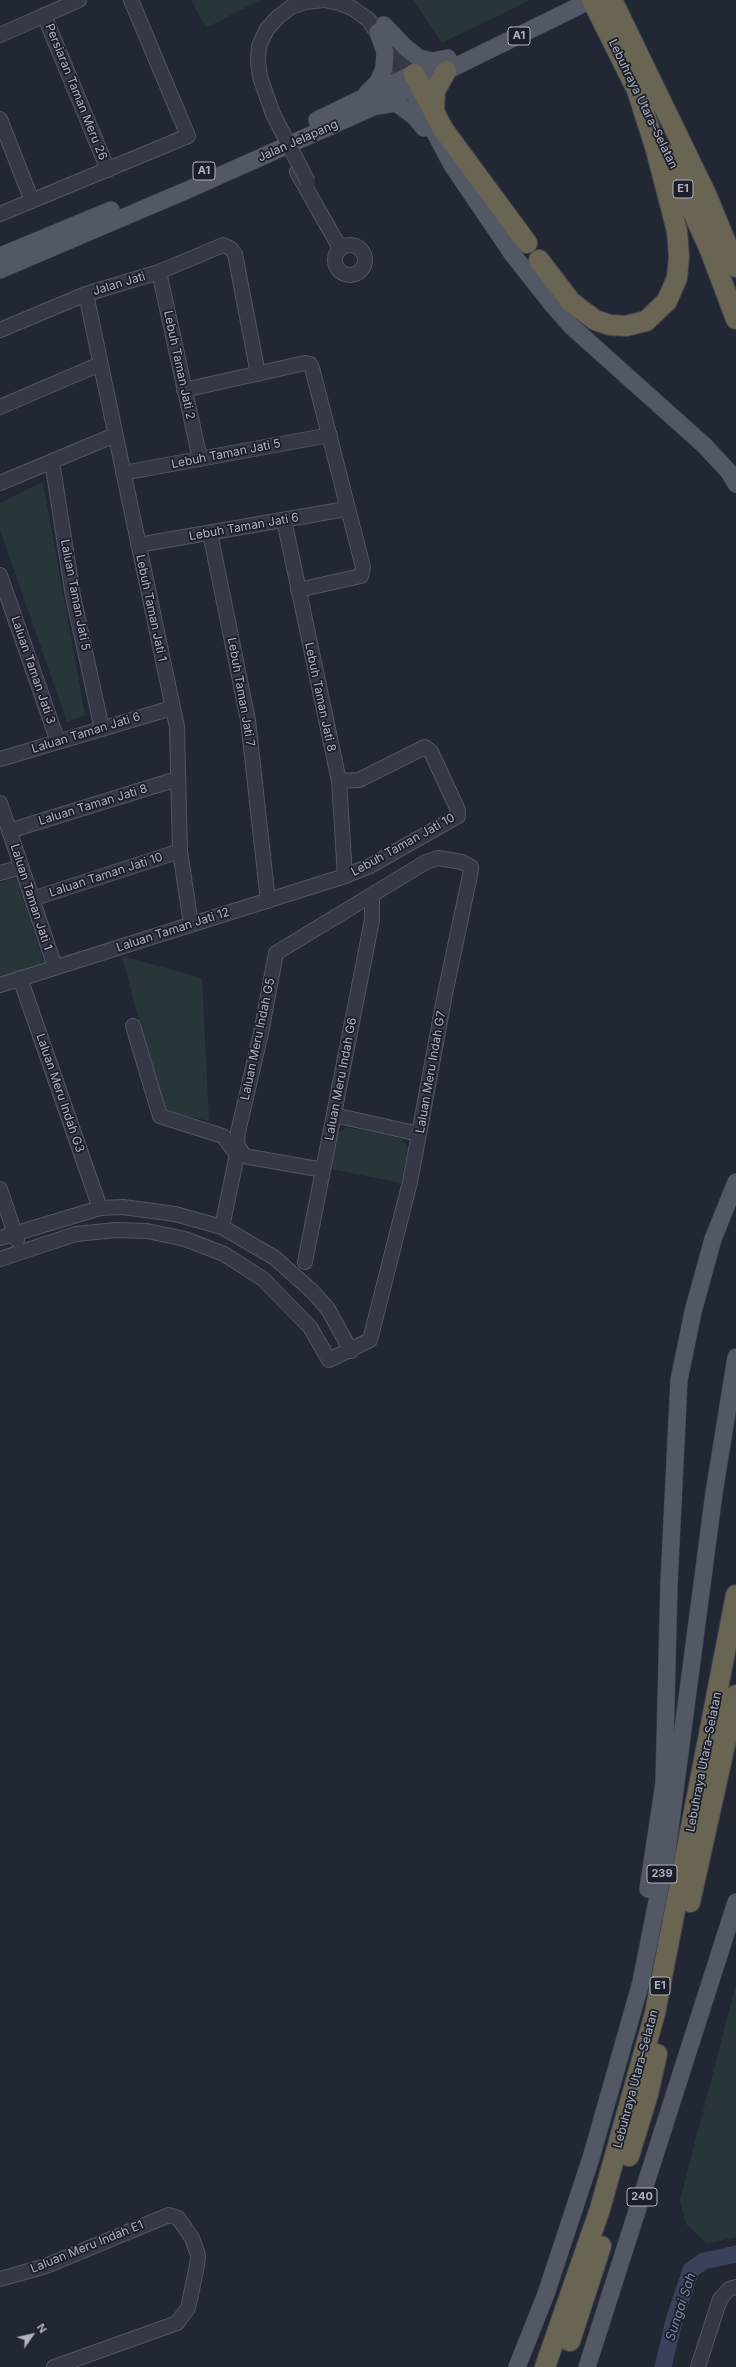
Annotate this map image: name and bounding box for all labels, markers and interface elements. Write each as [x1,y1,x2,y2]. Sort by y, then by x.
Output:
street label: Persiaran Taman Meru 26 [42,22,110,162]
road number: A1 [508,27,530,45]
street label: Lebuhraya Utara–Selatan [605,37,681,171]
street label: Jalan Jelapang [256,117,340,165]
road number: A1 [193,162,215,180]
road number: E1 [673,180,693,198]
street label: Jalan Jati [91,269,147,299]
street label: Lebuh Taman Jati 2 [160,309,198,421]
street label: Lebuh Taman Jati 5 [170,436,282,472]
street label: Lebuh Taman Jati 6 [188,510,300,544]
street label: Laluan Taman Jati 5 [57,538,93,652]
street label: Lebuh Taman Jati 1 [133,553,169,663]
street label: Laluan Taman Jati 3 [8,614,58,726]
street label: Lebuh Taman Jati 7 [224,636,258,748]
street label: Lebuh Taman Jati 8 [301,641,339,753]
street label: Laluan Taman Jati 6 [30,710,142,756]
street label: Laluan Taman Jati 8 [37,782,149,828]
street label: Lebuh Taman Jati 10 [349,811,457,879]
street label: Laluan Taman Jati 1 [7,842,55,952]
street label: Laluan Taman Jati 10 [48,850,164,900]
street label: Laluan Taman Jati 12 [115,905,231,955]
street label: Laluan Meru Indah G5 [238,977,278,1101]
street label: Laluan Meru Indah G7 [413,1010,449,1134]
street label: Laluan Meru Indah G6 [322,1016,360,1142]
street label: Laluan Meru Indah G3 [33,1032,87,1154]
street label: Lebuhraya Utara–Selatan [683,1691,725,1833]
road number: 239 [647,1865,677,1883]
road number: E1 [650,1977,670,1995]
street label: Lebuhraya Utara–Selatan [611,2008,661,2150]
road number: 240 [627,2188,657,2206]
street label: Laluan Meru Indah E1 [28,2218,146,2276]
water label: Sungai Sah [663,2271,699,2343]
north arrow [12,2315,52,2355]
text: N [34,2321,50,2336]

